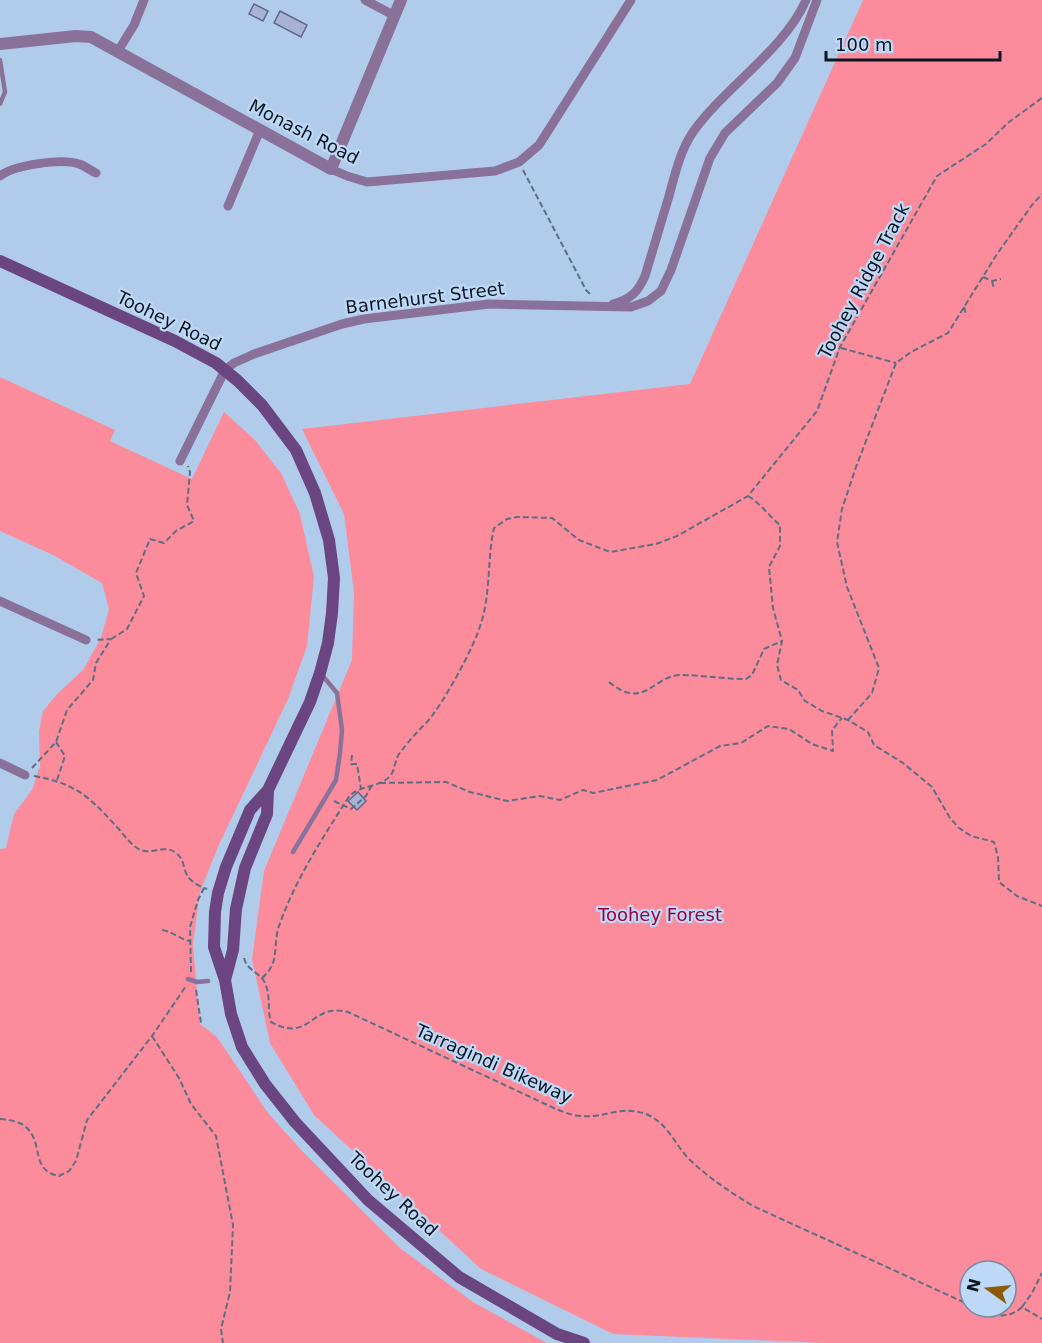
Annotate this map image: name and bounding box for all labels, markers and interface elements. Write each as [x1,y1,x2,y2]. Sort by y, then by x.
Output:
scale bar [826,24,1000,62]
text: 100 m [835,34,893,55]
street label: Monash Road [246,95,363,168]
street label: Toohey Ridge Track [813,199,914,363]
street label: Barnehurst Street [344,277,506,318]
street label: Toohey Road [112,286,225,355]
park label: Toohey Forest [597,904,722,925]
street label: Tarragindi Bikeway [412,1019,576,1108]
street label: Toohey Road [344,1146,442,1240]
north arrow [958,1259,1018,1319]
text: N [963,1276,985,1294]

